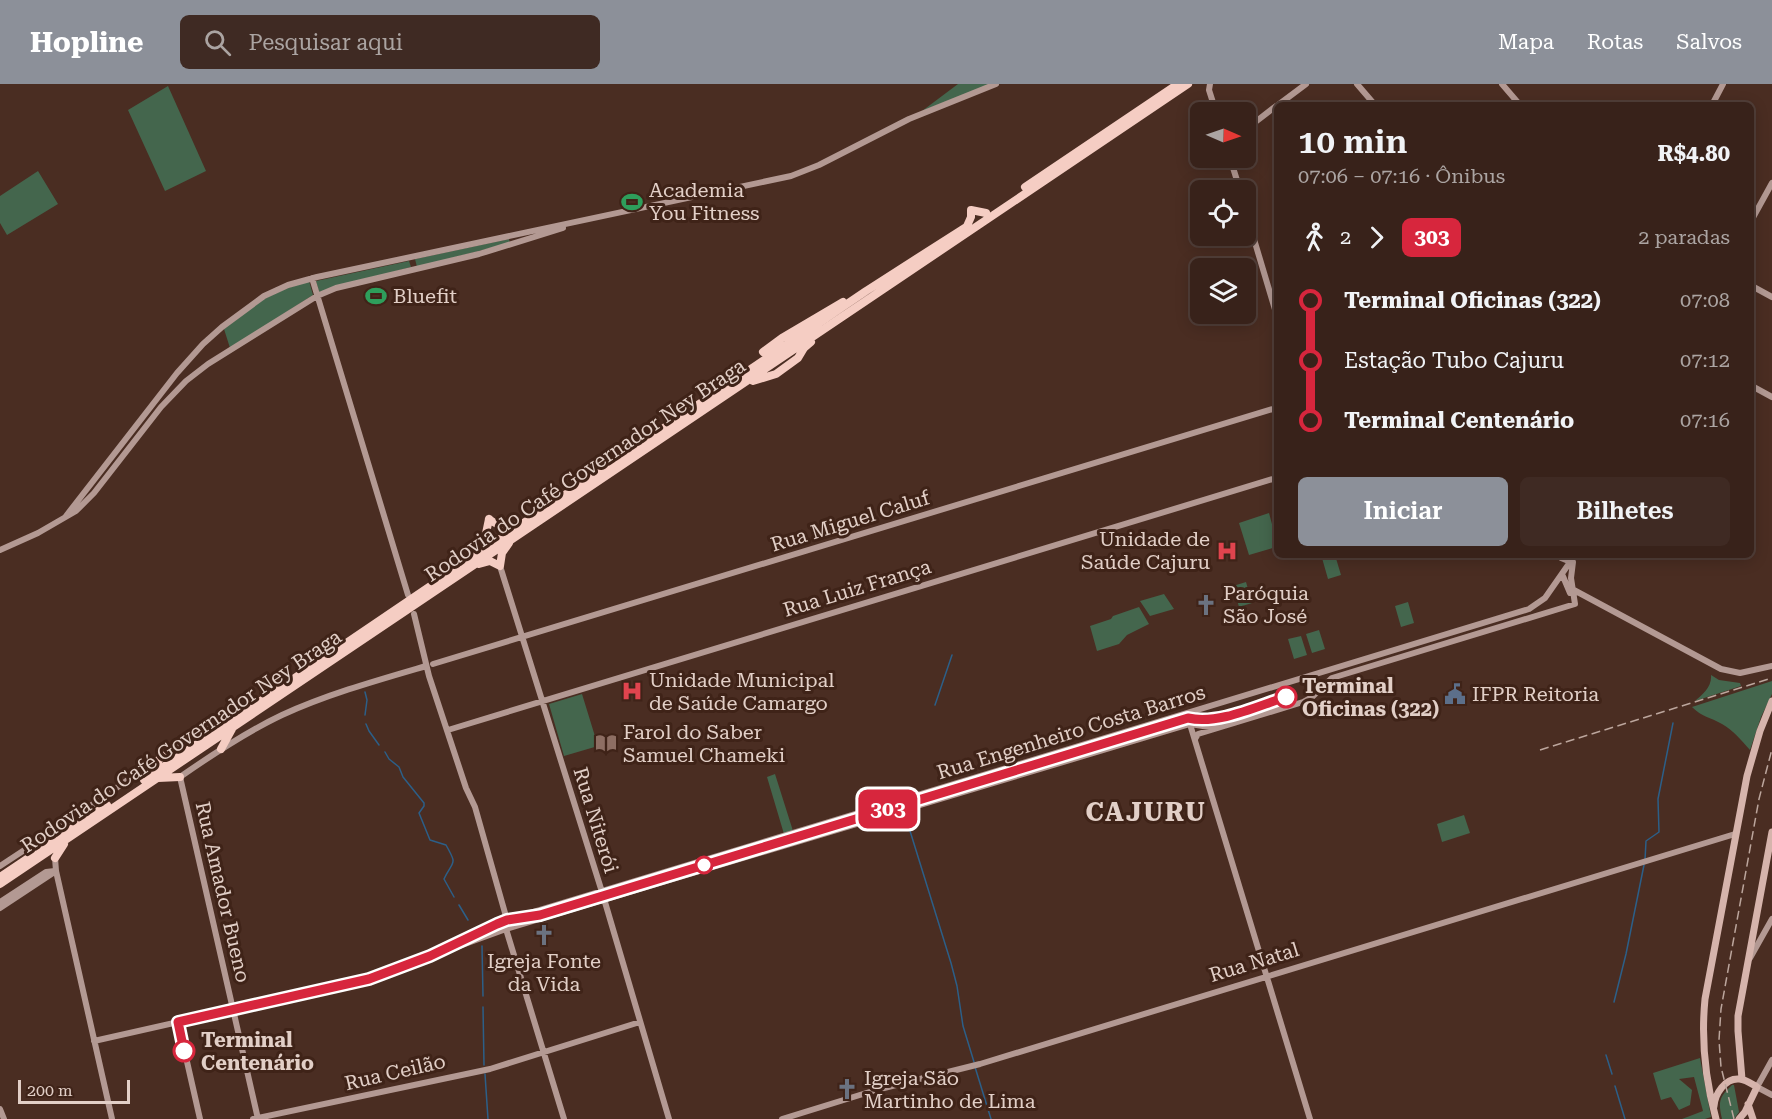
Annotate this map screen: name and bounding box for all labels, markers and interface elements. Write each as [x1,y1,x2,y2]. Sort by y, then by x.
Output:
search box [180,15,600,69]
text: Hopline [30,26,144,59]
icon: search [201,26,234,59]
text: Pesquisar aqui [249,30,403,55]
text: Mapa [1498,30,1554,54]
text: Rotas [1587,30,1643,54]
text: Salvos [1676,30,1742,54]
north arrow [1190,102,1256,168]
map controls [1190,102,1256,324]
text: 10 min [1298,122,1407,161]
text: R$4.80 [1657,141,1730,166]
text: 07:06 – 07:16 · Ônibus [1298,164,1505,188]
place label: Academia You Fitness [649,178,760,225]
button: locate [1190,180,1256,246]
sports icon: Academia You Fitness [620,190,644,214]
icon: walk [1298,221,1331,254]
icon: forward [1360,221,1393,254]
text: 2 [1340,225,1351,249]
text: 303 [1414,225,1449,249]
text: 2 paradas [1638,225,1730,249]
button: layers [1190,258,1256,324]
sports icon: Bluefit [364,284,388,308]
place label: Bluefit [393,284,457,308]
text: Terminal Oficinas (322) [1344,288,1601,313]
text: 07:08 [1680,288,1730,312]
text: Estação Tubo Cajuru [1344,348,1564,373]
text: 07:12 [1680,348,1730,372]
street label: Rodovia do Café Governador Ney Braga [420,353,750,587]
text: Terminal Centenário [1344,408,1574,433]
text: 07:16 [1680,408,1730,432]
button: Iniciar [1298,477,1508,546]
button: Bilhetes [1520,477,1730,546]
street label: Rua Miguel Caluf [768,485,933,557]
place label: Unidade de Saúde Cajuru [1081,527,1211,574]
hospital icon: Unidade de Saúde Cajuru [1215,539,1239,563]
street label: Rua Luiz França [780,554,934,622]
place label: Paróquia São José [1223,581,1309,628]
church icon: Paróquia São José [1194,593,1218,617]
street label: Rodovia do Café Governador Ney Braga [16,624,346,858]
place label: Unidade Municipal de Saúde Camargo [649,668,834,715]
place label: Terminal Oficinas (322) [1302,674,1439,721]
hospital icon: Unidade Municipal de Saúde Camargo [620,679,644,703]
street label: Rua Engenheiro Costa Barros [934,680,1208,784]
public building icon: IFPR Reitoria [1443,682,1467,706]
place label: IFPR Reitoria [1472,682,1599,706]
marker: Terminal Oficinas (322) [1275,686,1297,708]
place label: Farol do Saber Samuel Chameki [623,720,785,767]
library icon: Farol do Saber Samuel Chameki [594,731,618,755]
street label: Rua Niterói [569,764,623,876]
line badge: 303 [854,790,922,828]
text: 303 [870,797,906,821]
district label: CAJURU [1085,797,1207,827]
street label: Rua Amador Bueno [191,799,255,985]
unlabelled marker [695,856,713,874]
church icon: Igreja Fonte da Vida [532,923,556,947]
street label: Rua Natal [1206,937,1302,987]
place label: Igreja Fonte da Vida [487,949,601,996]
place label: Terminal Centenário [201,1028,314,1075]
marker: Terminal Centenário [173,1040,195,1062]
street label: Rua Ceilão [342,1049,448,1095]
place label: Igreja São Martinho de Lima [864,1066,1036,1113]
scale bar [18,1077,130,1104]
church icon: Igreja São Martinho de Lima [835,1077,859,1101]
text: 200 m [27,1081,73,1100]

